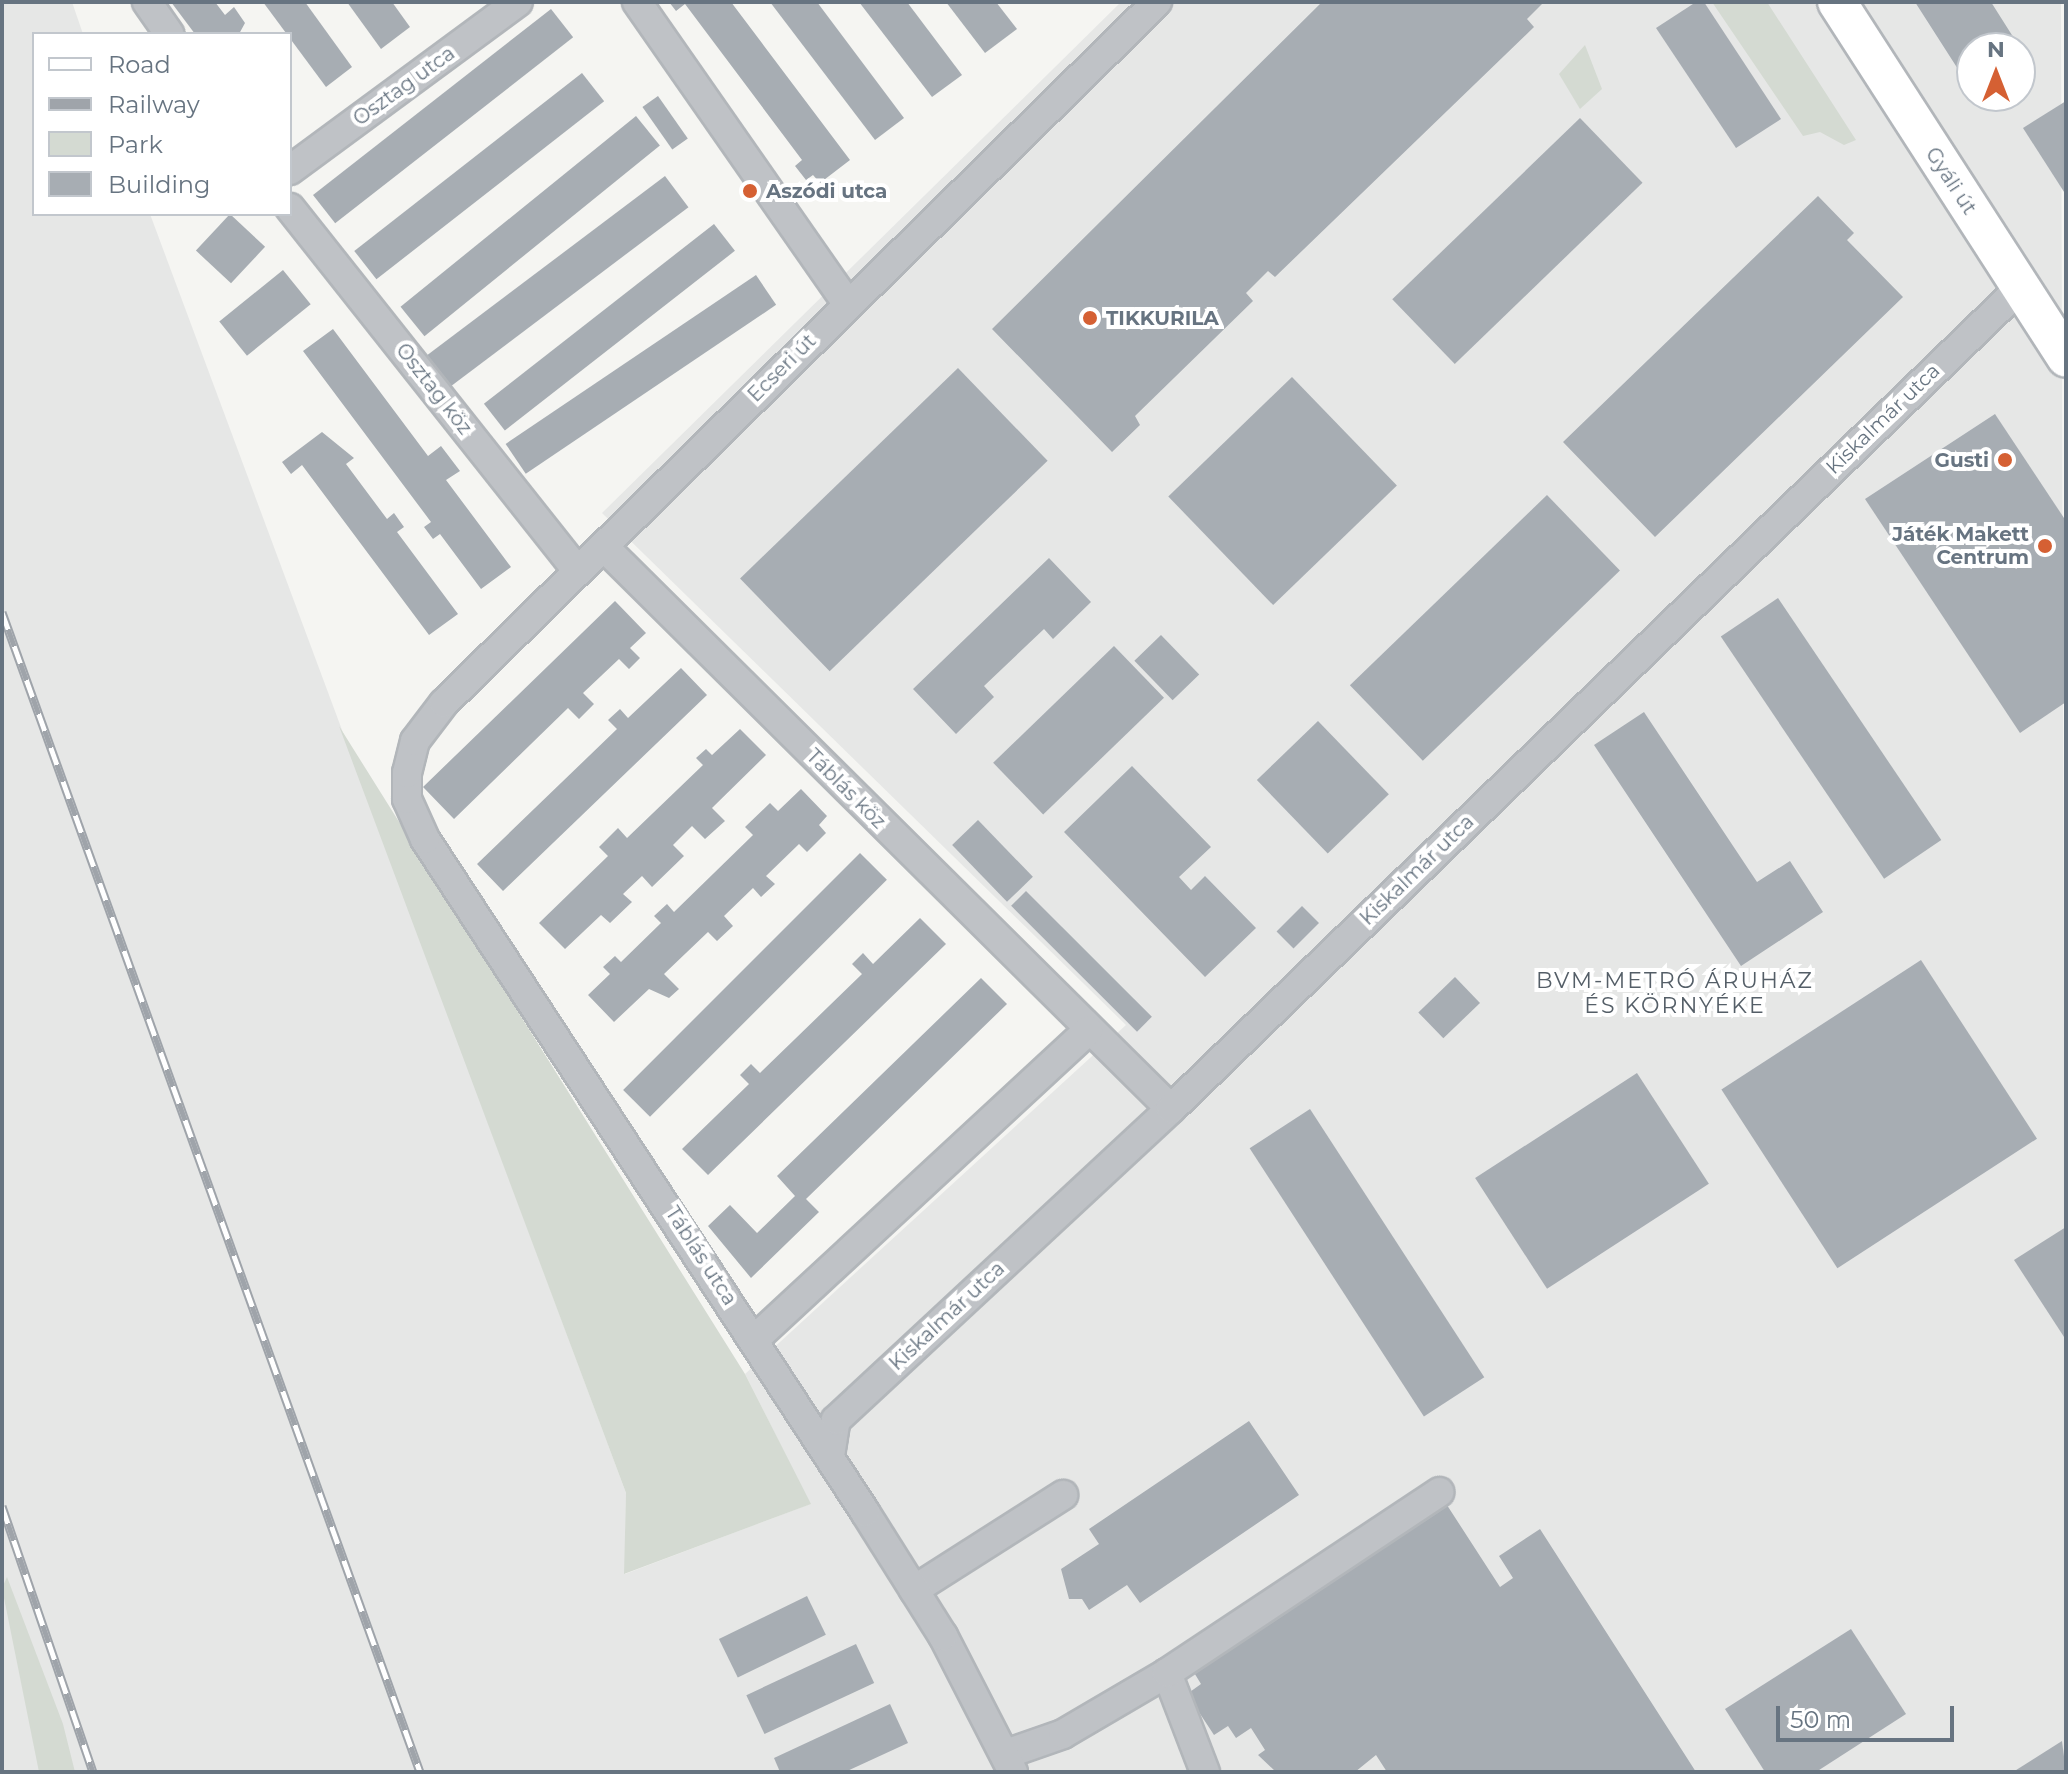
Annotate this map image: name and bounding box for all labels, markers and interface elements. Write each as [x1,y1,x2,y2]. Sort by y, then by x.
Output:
legend [32,32,292,216]
north arrow [1956,32,2036,112]
text: N [1987,36,2005,63]
street label: Osztag utca [349,41,459,131]
text: Road [108,50,171,79]
text: Railway [108,90,200,119]
text: Park [108,130,163,159]
street label: Gyáli út [1920,143,1982,219]
text: Building [108,170,211,199]
place label: Aszódi utca [766,179,887,203]
marker: Aszódi utca [741,182,759,200]
place label: TIKKURILA [1106,306,1219,330]
marker: TIKKURILA [1081,309,1099,327]
street label: Ecseri út [743,329,821,407]
street label: Osztag köz [391,339,477,439]
street label: Kiskalmár utca [1821,359,1945,479]
place label: Gusti [1935,448,1989,472]
marker: Gusti [1996,451,2014,469]
place label: Játék Makett Centrum [1892,522,2029,569]
marker: Játék Makett Centrum [2036,537,2054,555]
street label: Táblás köz [801,744,891,834]
street label: Kiskalmár utca [1355,810,1479,930]
district label: BVM-METRÓ ÁRUHÁZ ÉS KÖRNYÉKE [1536,967,1814,1018]
street label: Táblás utca [660,1202,742,1310]
street label: Kiskalmár utca [884,1256,1010,1376]
scale bar [1780,1690,1958,1740]
text: 50 m [1790,1705,1851,1734]

